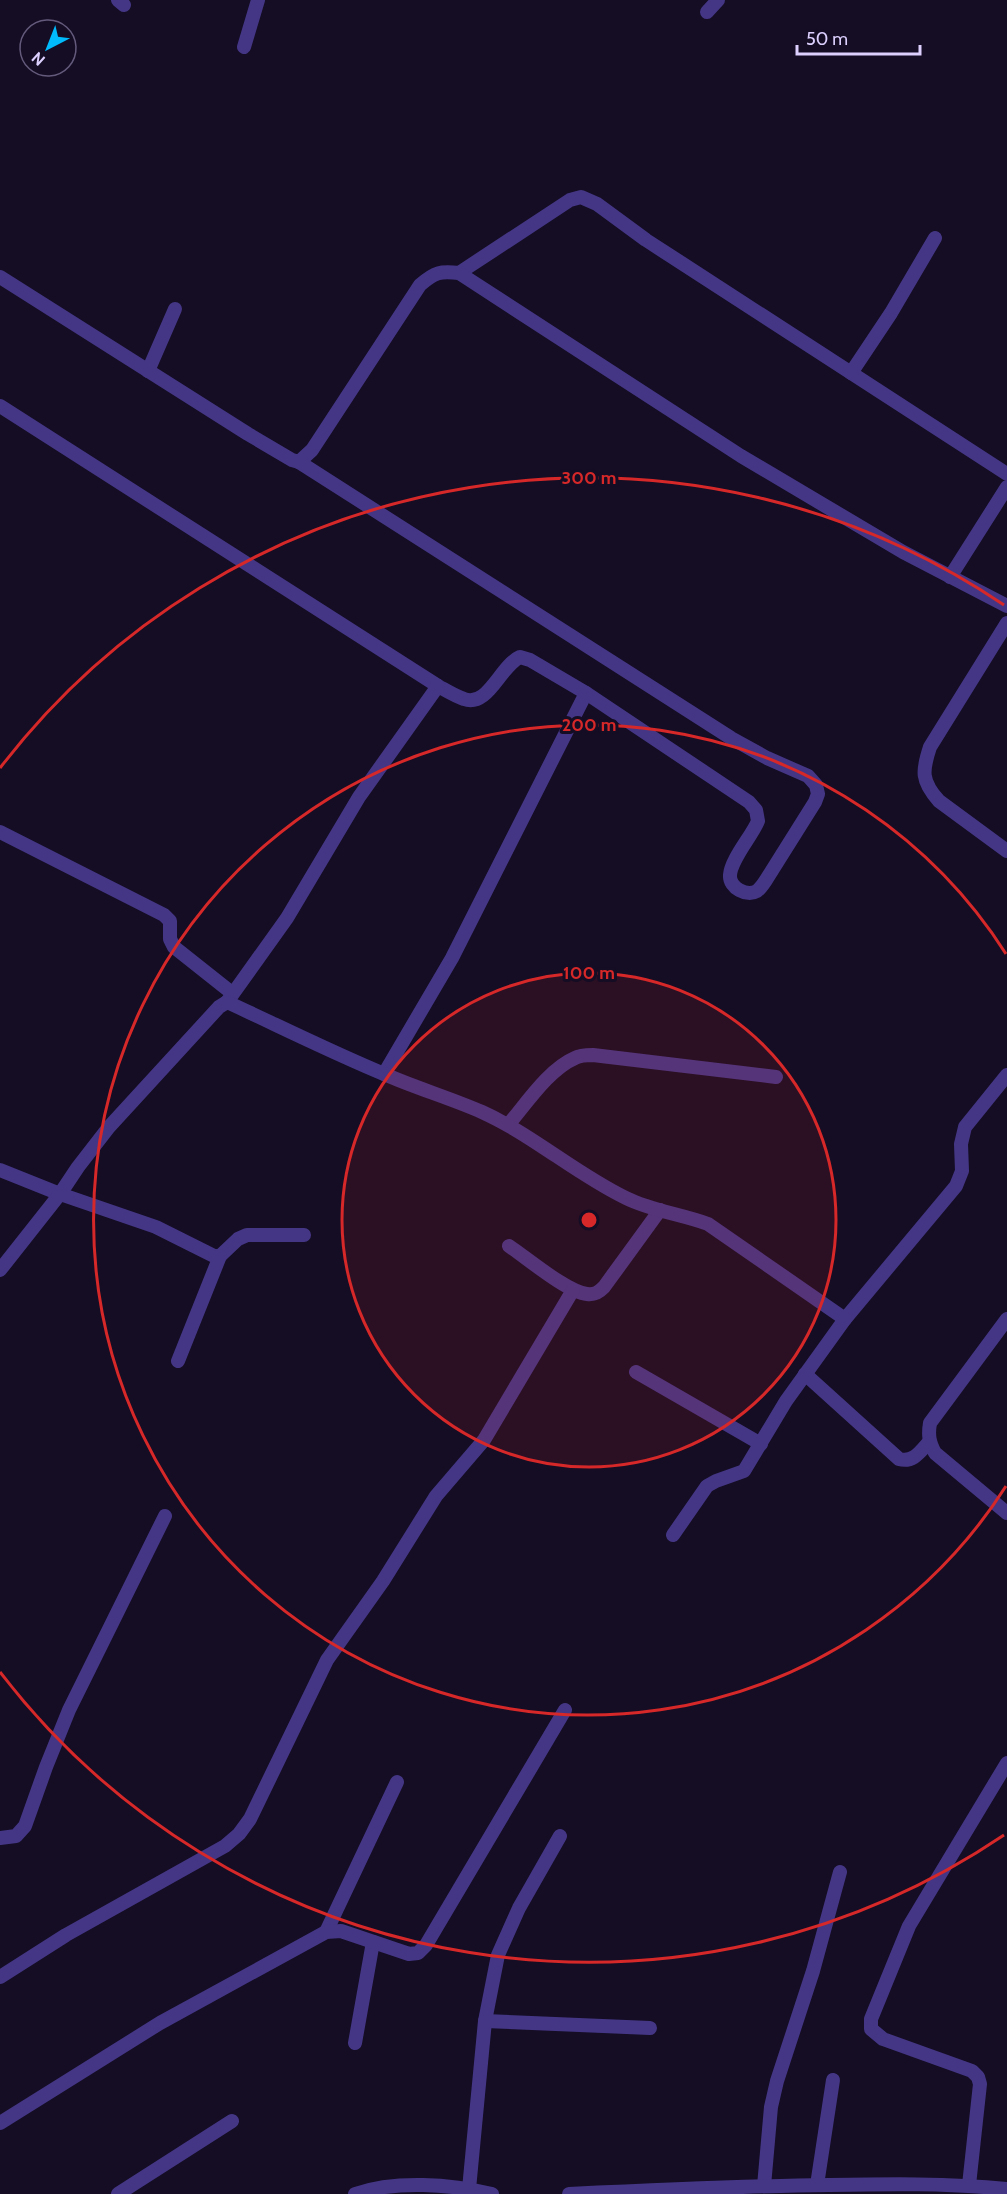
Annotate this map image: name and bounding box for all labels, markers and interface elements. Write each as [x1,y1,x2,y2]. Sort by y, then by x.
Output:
north arrow [18,18,78,78]
scale bar [797,18,920,56]
text: 50 m [806,28,848,50]
text: N [28,48,49,70]
text: 300 m [562,467,616,489]
text: 200 m [562,714,616,736]
text: 100 m [563,962,615,984]
centre of rings [579,1210,599,1230]

